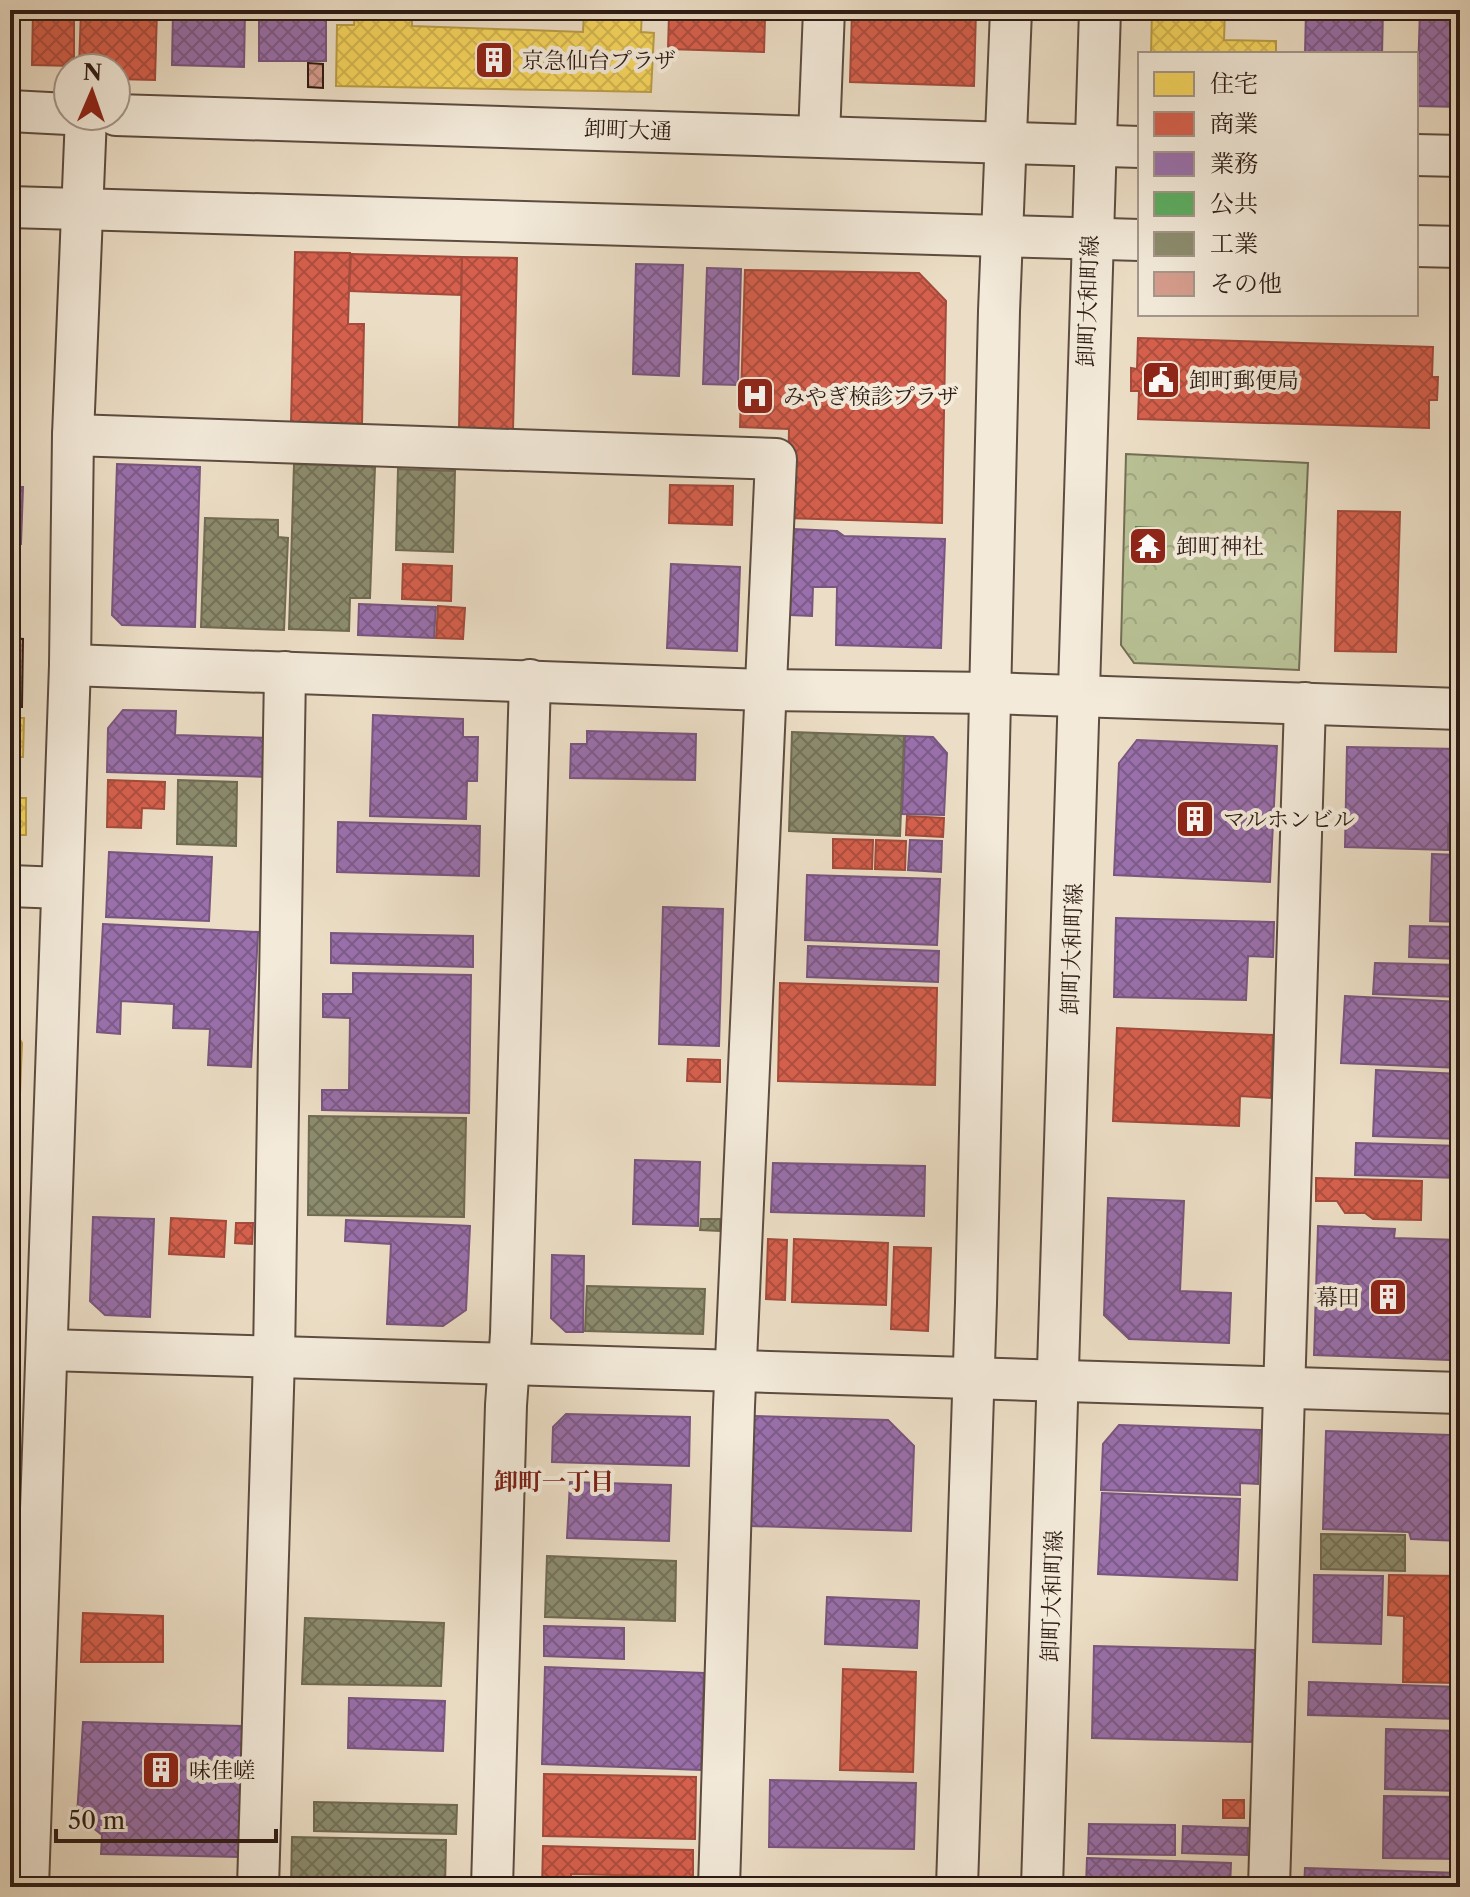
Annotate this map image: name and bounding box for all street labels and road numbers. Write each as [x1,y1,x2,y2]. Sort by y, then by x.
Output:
street label: 卸町大通 [584,115,672,145]
street label: 卸町大和町線 [1072,235,1104,367]
street label: 卸町大和町線 [1056,883,1088,1015]
street label: 卸町大和町線 [1036,1530,1068,1662]

